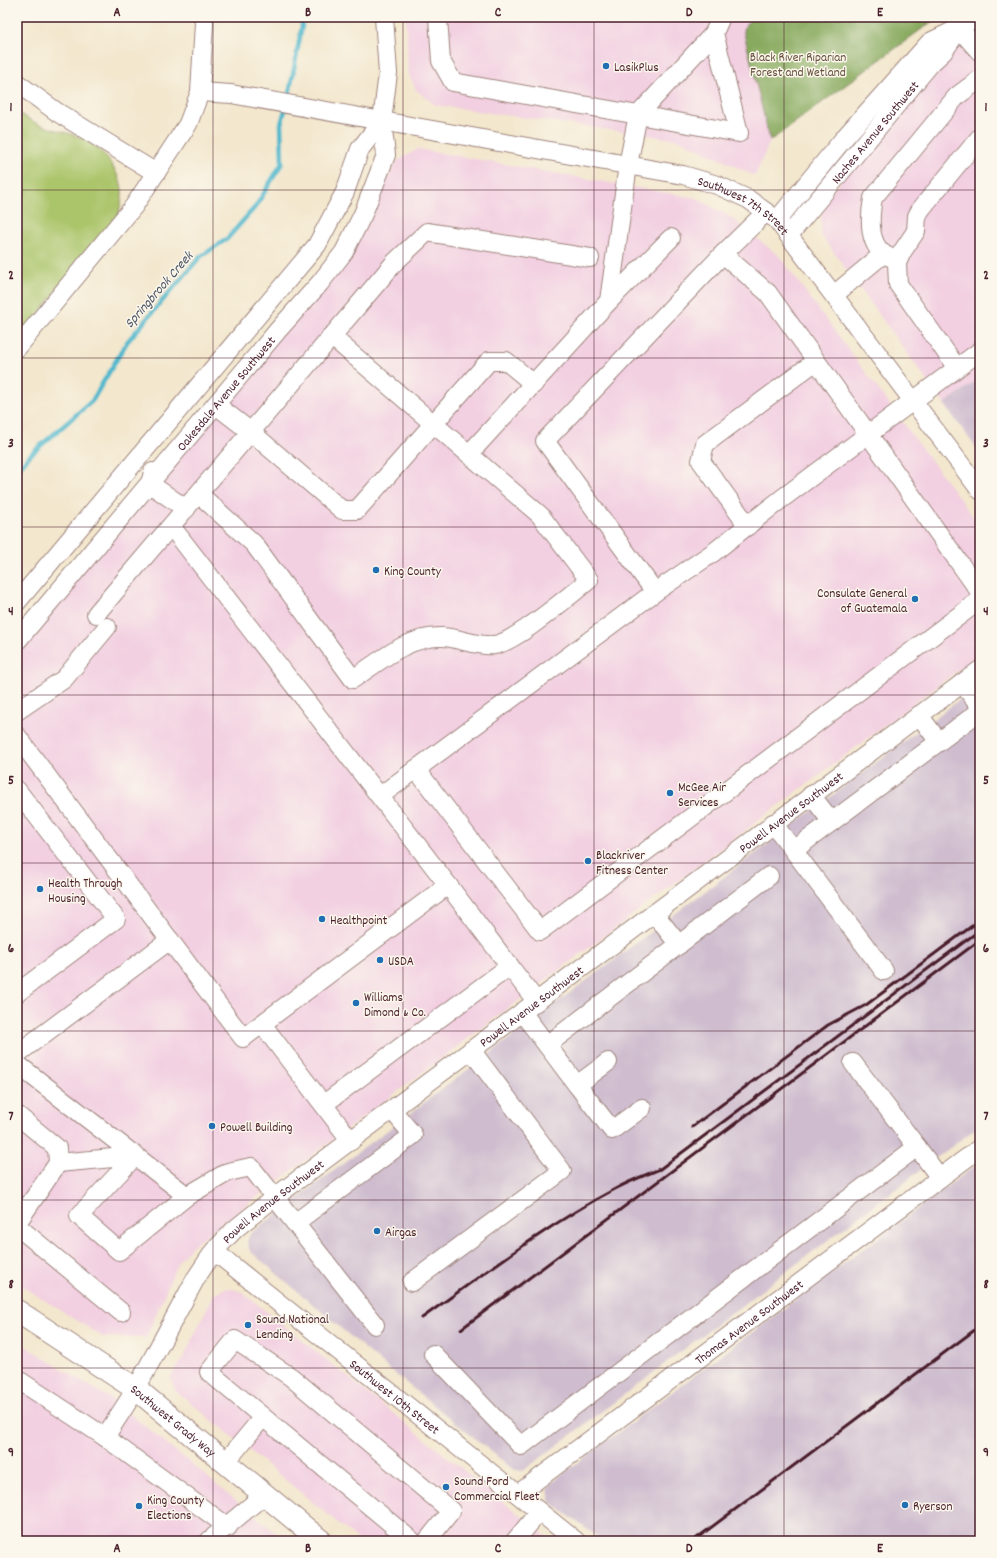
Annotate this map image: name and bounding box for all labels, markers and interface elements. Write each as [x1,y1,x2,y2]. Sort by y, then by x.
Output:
text: A [113,4,121,23]
text: B [305,4,311,23]
text: C [495,4,502,23]
text: D [686,4,693,23]
text: E [877,4,884,23]
park label: Black River Riparian Forest and Wetland [750,49,846,83]
place label: LasikPlus [614,59,659,78]
marker: LasikPlus [601,61,611,71]
street label: Naches Avenue Southwest [828,77,925,189]
text: 1 [10,99,13,118]
text: 1 [985,99,988,118]
street label: Southwest 7th Street [695,173,793,240]
water label: Springbrook Creek [121,247,199,333]
text: 2 [8,267,14,286]
text: 2 [983,267,989,286]
street label: Oakesdale Avenue Southwest [173,333,281,456]
text: 3 [8,435,14,454]
text: 3 [983,435,989,454]
place label: King County [384,563,442,582]
marker: King County [371,565,381,575]
place label: Consulate General of Guatemala [817,585,908,619]
marker: Consulate General of Guatemala [910,594,920,604]
text: 4 [8,603,14,622]
text: 4 [983,603,989,622]
street label: Powell Avenue Southwest [736,768,848,859]
text: 5 [8,772,14,791]
text: 5 [983,772,989,791]
place label: McGee Air Services [678,779,726,813]
marker: McGee Air Services [665,788,675,798]
place label: Blackriver Fitness Center [596,847,668,881]
marker: Blackriver Fitness Center [583,856,593,866]
place label: Health Through Housing [48,875,122,909]
marker: Health Through Housing [35,884,45,894]
place label: Healthpoint [330,912,387,931]
marker: Healthpoint [317,914,327,924]
text: 6 [8,940,15,959]
text: 6 [983,940,990,959]
place label: USDA [388,953,414,972]
marker: USDA [375,955,385,965]
street label: Powell Avenue Southwest [476,962,589,1053]
place label: Williams Dimond & Co. [364,989,426,1023]
marker: Williams Dimond & Co. [351,998,361,1008]
text: 7 [9,1108,14,1127]
text: 7 [984,1108,989,1127]
place label: Powell Building [220,1119,293,1138]
marker: Powell Building [207,1121,217,1131]
street label: Powell Avenue Southwest [219,1156,329,1249]
place label: Airgas [385,1224,417,1243]
marker: Airgas [372,1226,382,1236]
text: 8 [8,1276,14,1295]
street label: Thomas Avenue Southwest [692,1276,808,1370]
text: 8 [983,1276,989,1295]
place label: Sound National Lending [256,1311,329,1345]
marker: Sound National Lending [243,1320,253,1330]
street label: Southwest 10th Street [344,1356,443,1440]
street label: Southwest Grady Way [126,1381,220,1463]
text: 9 [8,1444,14,1463]
text: 9 [983,1444,989,1463]
place label: Sound Ford Commercial Fleet [454,1473,540,1507]
marker: Sound Ford Commercial Fleet [441,1482,451,1492]
place label: King County Elections [147,1492,205,1526]
place label: Ryerson [913,1498,952,1517]
marker: Ryerson [900,1500,910,1510]
marker: King County Elections [134,1501,144,1511]
text: A [113,1540,121,1558]
text: B [305,1540,311,1558]
text: C [495,1540,502,1558]
text: D [686,1540,693,1558]
text: E [877,1540,884,1558]

